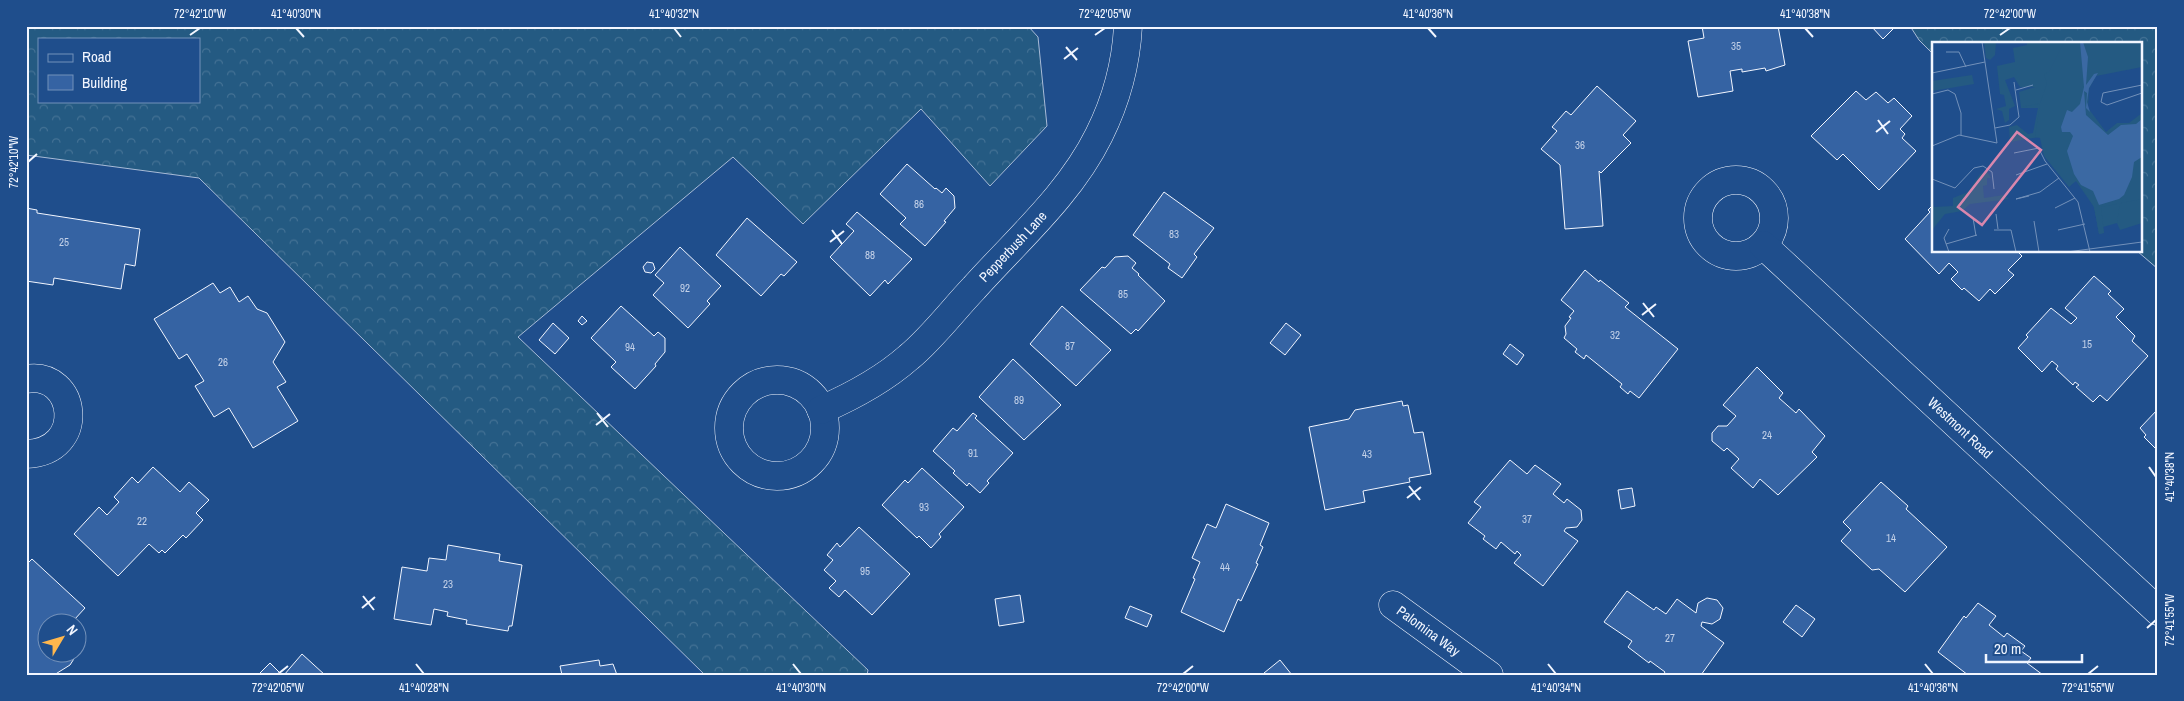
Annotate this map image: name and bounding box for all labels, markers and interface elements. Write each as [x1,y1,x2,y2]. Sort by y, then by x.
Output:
text: 72°42'10"W [174,6,227,22]
text: 41°40'30"N [271,6,321,22]
text: 41°40'32"N [649,6,699,22]
text: 72°42'05"W [1079,6,1132,22]
text: 41°40'36"N [1403,6,1453,22]
text: 41°40'38"N [1780,6,1830,22]
text: 72°42'00"W [1984,6,2037,22]
legend [38,38,200,102]
house number: 35 [1731,39,1741,53]
inset map [1932,42,2142,252]
text: Road [82,46,111,67]
text: Building [82,72,127,93]
text: 72°42'10"W [6,135,22,188]
house number: 36 [1575,138,1585,152]
house number: 86 [914,197,924,211]
street label: Pepperbush Lane [975,207,1051,286]
house number: 83 [1169,227,1179,241]
house number: 25 [59,235,69,249]
house number: 88 [865,248,875,262]
house number: 92 [680,281,690,295]
house number: 85 [1118,287,1128,301]
house number: 32 [1610,328,1620,342]
house number: 15 [2082,337,2092,351]
house number: 87 [1065,339,1075,353]
house number: 94 [625,340,635,354]
house number: 26 [218,355,228,369]
house number: 89 [1014,393,1024,407]
street label: Westmont Road [1924,393,1997,462]
house number: 24 [1762,428,1772,442]
house number: 91 [968,446,978,460]
house number: 43 [1362,447,1372,461]
text: 41°40'38"N [2162,452,2178,502]
house number: 93 [919,500,929,514]
house number: 37 [1522,512,1532,526]
house number: 22 [137,514,147,528]
house number: 14 [1886,531,1896,545]
house number: 44 [1220,560,1230,574]
house number: 95 [860,564,870,578]
house number: 23 [443,577,453,591]
text: 72°41'55"W [2162,593,2178,646]
street label: Palomina Way [1393,602,1464,660]
north arrow [38,614,88,664]
text: N [63,621,82,639]
house number: 27 [1665,631,1675,645]
scale bar [1986,631,2083,663]
text: 20 m [1994,638,2021,659]
text: 72°42'05"W [252,680,305,696]
text: 41°40'28"N [399,680,449,696]
text: 41°40'30"N [776,680,826,696]
text: 72°42'00"W [1157,680,1210,696]
text: 41°40'34"N [1531,680,1581,696]
text: 41°40'36"N [1908,680,1958,696]
text: 72°41'55"W [2062,680,2115,696]

